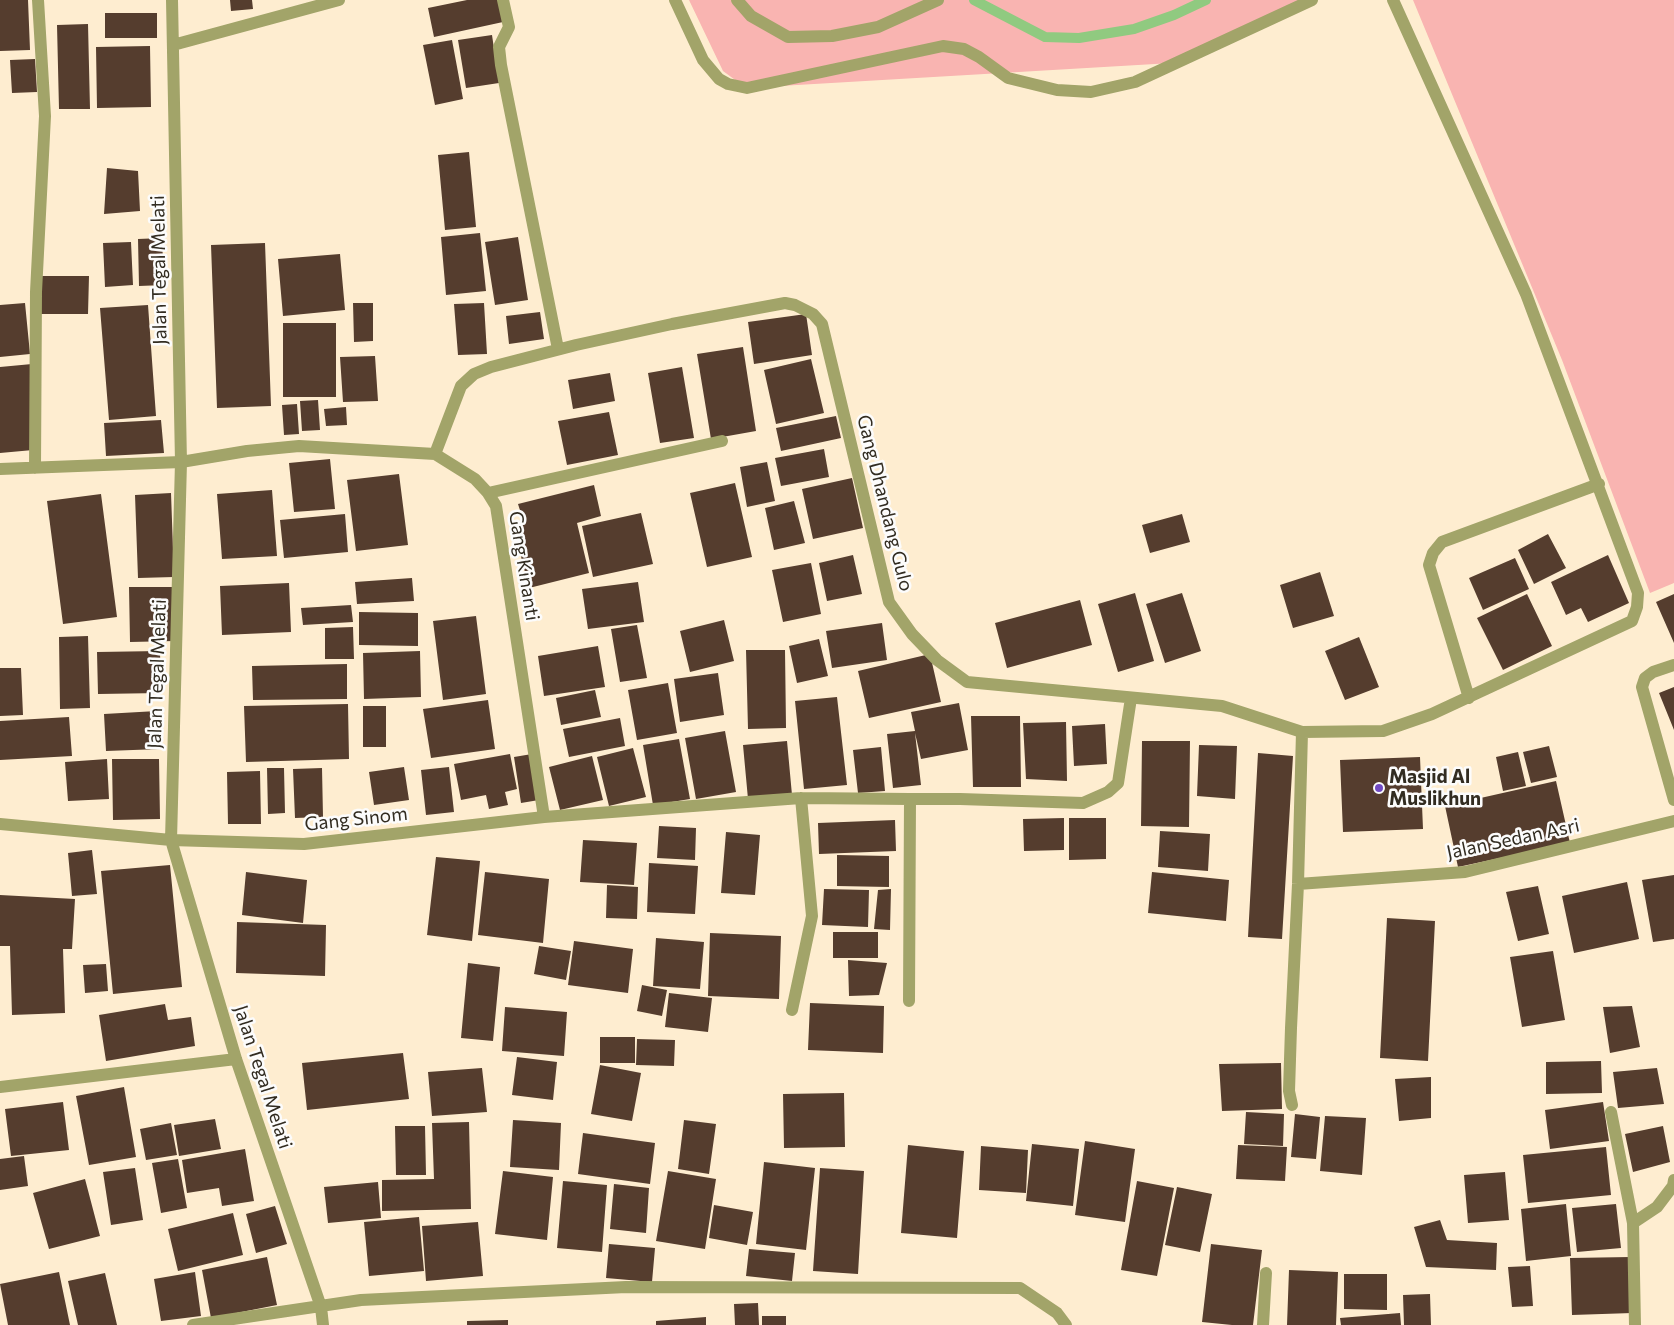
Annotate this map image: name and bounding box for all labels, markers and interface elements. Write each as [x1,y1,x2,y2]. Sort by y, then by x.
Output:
street label: Jalan Tegal Melati [146,195,172,345]
street label: Gang Dhandang Gulo [852,413,918,593]
street label: Gang Kinanti [504,510,544,622]
street label: Jalan Tegal Melati [143,599,171,749]
place label: Masjid Al Muslikhun [1389,766,1481,810]
marker: Masjid Al Muslikhun [1373,782,1385,794]
street label: Gang Sinom [303,802,409,836]
street label: Jalan Sedan Asri [1444,814,1582,864]
street label: Jalan Tegal Melati [229,1002,297,1152]

